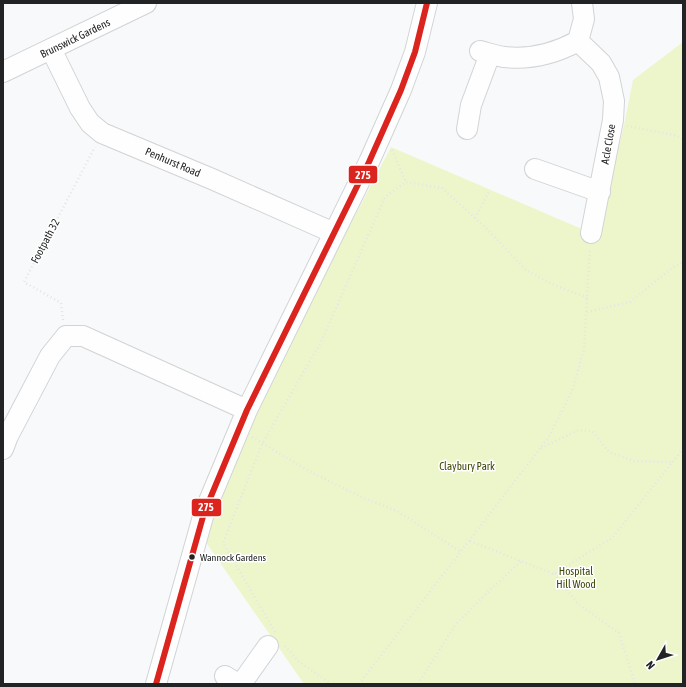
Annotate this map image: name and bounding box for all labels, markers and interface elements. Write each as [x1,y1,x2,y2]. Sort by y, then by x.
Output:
street label: Brunswick Gardens [38,16,112,60]
street label: Acle Close [599,123,617,165]
street label: Penhurst Road [143,145,203,179]
line badge: 275 [348,165,378,184]
text: 275 [355,169,371,181]
street label: Footpath 32 [28,217,62,265]
park label: Claybury Park [439,460,495,472]
line badge: 275 [191,498,222,517]
text: 275 [198,501,214,513]
marker: Wannock Gardens [187,552,197,562]
place label: Wannock Gardens [200,552,266,563]
park label: Hospital Hill Wood [556,565,596,590]
north arrow [638,639,678,679]
text: N [644,659,657,672]

